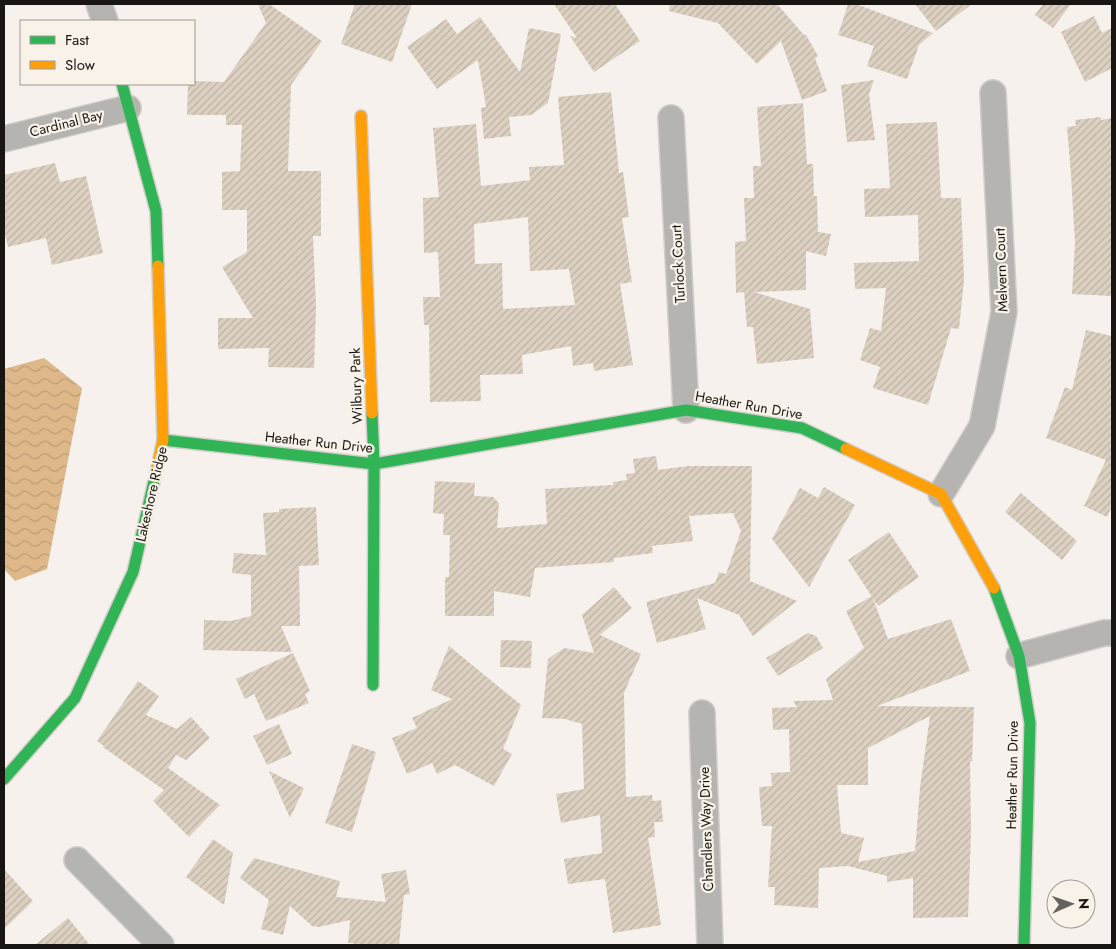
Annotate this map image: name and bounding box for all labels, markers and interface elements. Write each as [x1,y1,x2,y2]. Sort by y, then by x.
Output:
legend [20,20,195,85]
text: Fast [65,29,89,51]
text: Slow [65,54,96,76]
street label: Cardinal Bay [27,104,106,142]
street label: Turlock Court [666,224,690,304]
street label: Melvern Court [990,227,1012,312]
street label: Wilbury Park [345,347,367,425]
street label: Heather Run Drive [694,386,804,424]
street label: Heather Run Drive [264,426,374,458]
street label: Lakeshore Ridge [130,444,172,544]
street label: Heather Run Drive [1001,720,1023,830]
street label: Chandlers Way Drive [694,766,718,892]
north arrow [1046,879,1096,929]
text: N [1074,898,1094,909]

